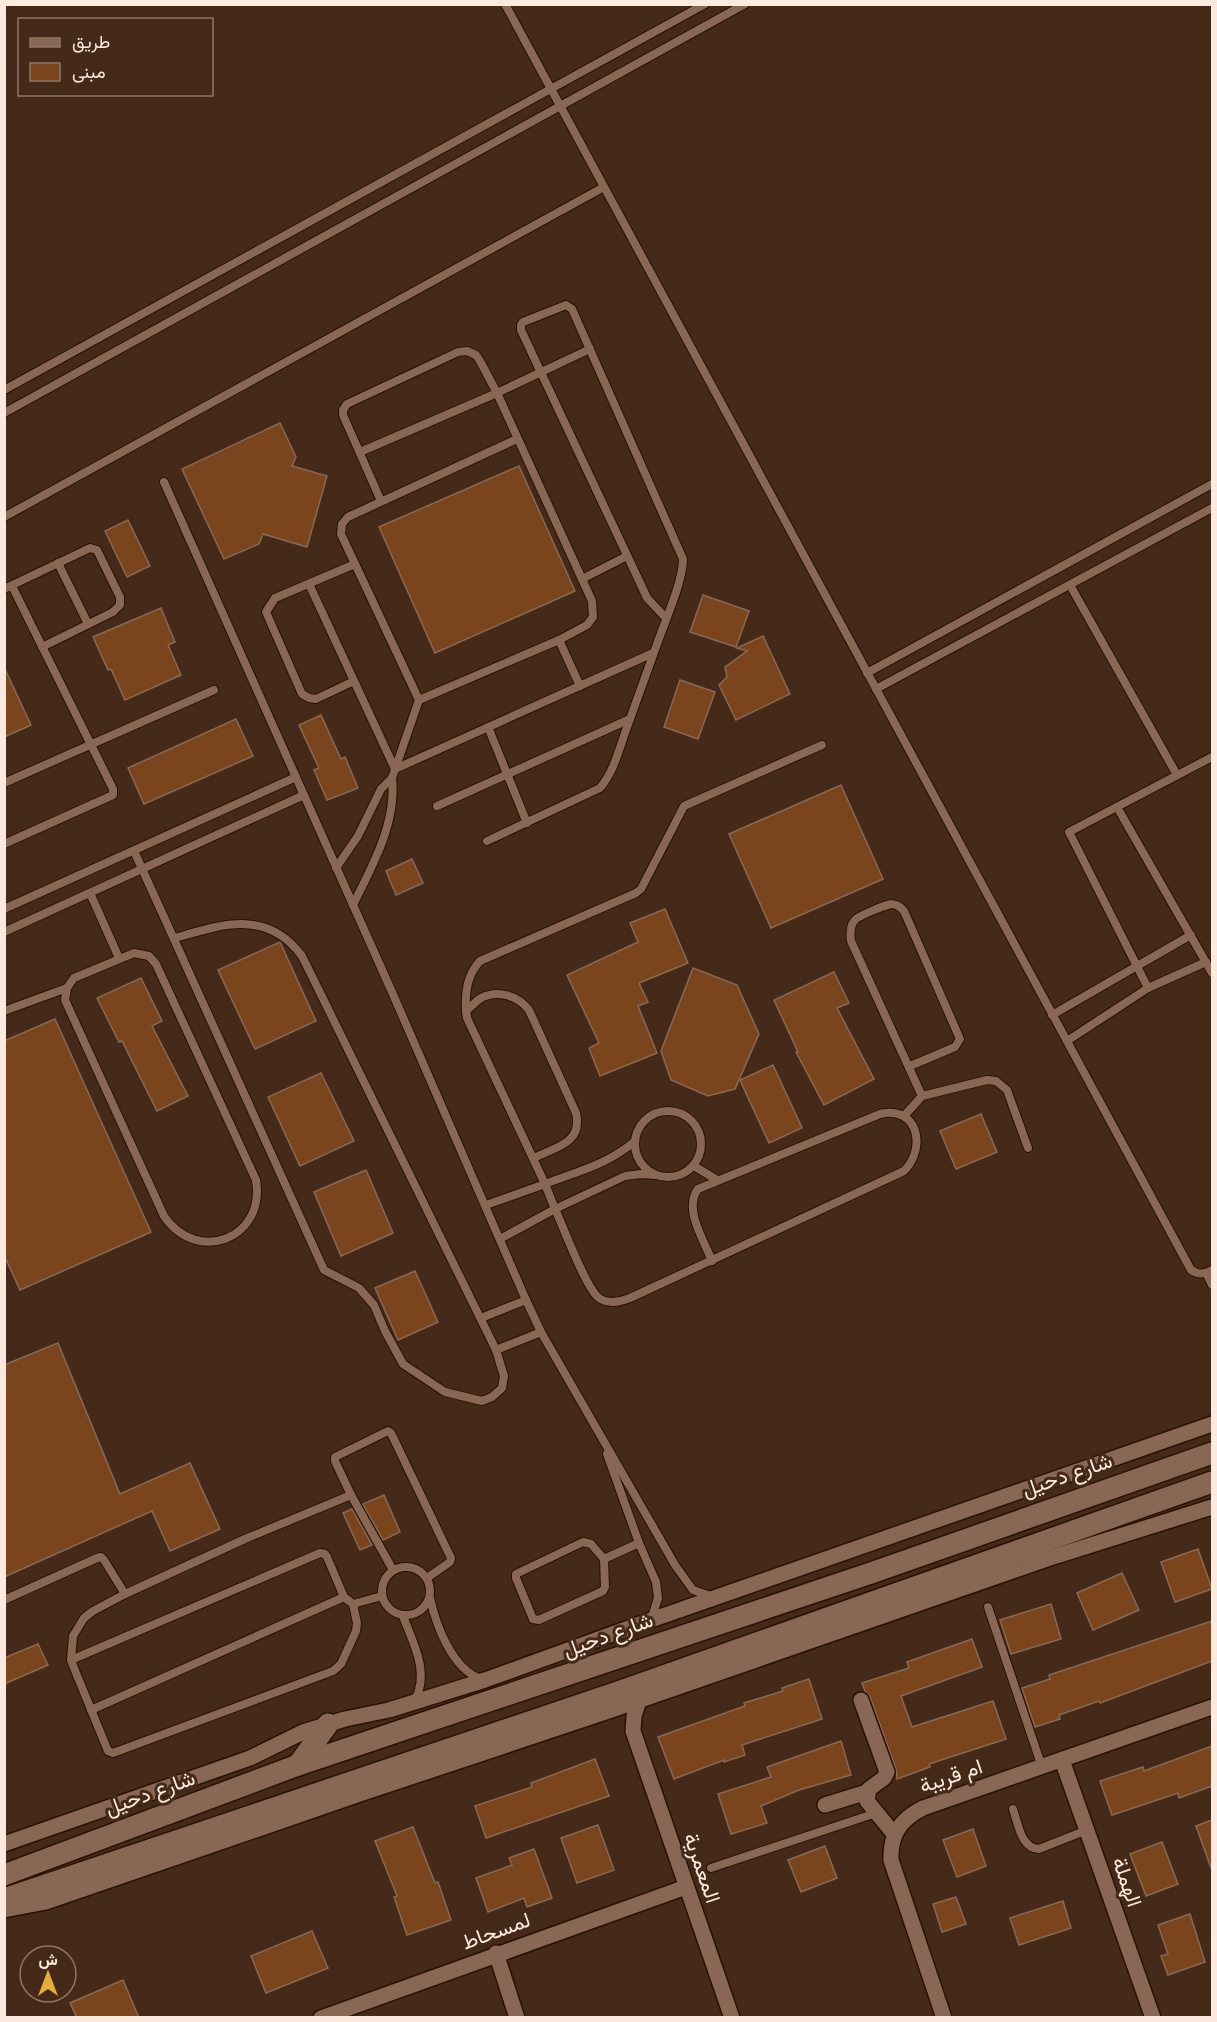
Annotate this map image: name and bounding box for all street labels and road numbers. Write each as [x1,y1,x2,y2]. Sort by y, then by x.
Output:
street label: شارع دحيل [1018,1447,1116,1504]
street label: شارع دحيل [559,1607,657,1664]
street label: ام قريبة [916,1753,986,1800]
street label: شارع دحيل [101,1765,199,1822]
street label: المعمرية [678,1829,726,1907]
street label: الهملة [1106,1854,1148,1910]
street label: لمسحاط [458,1907,534,1954]

